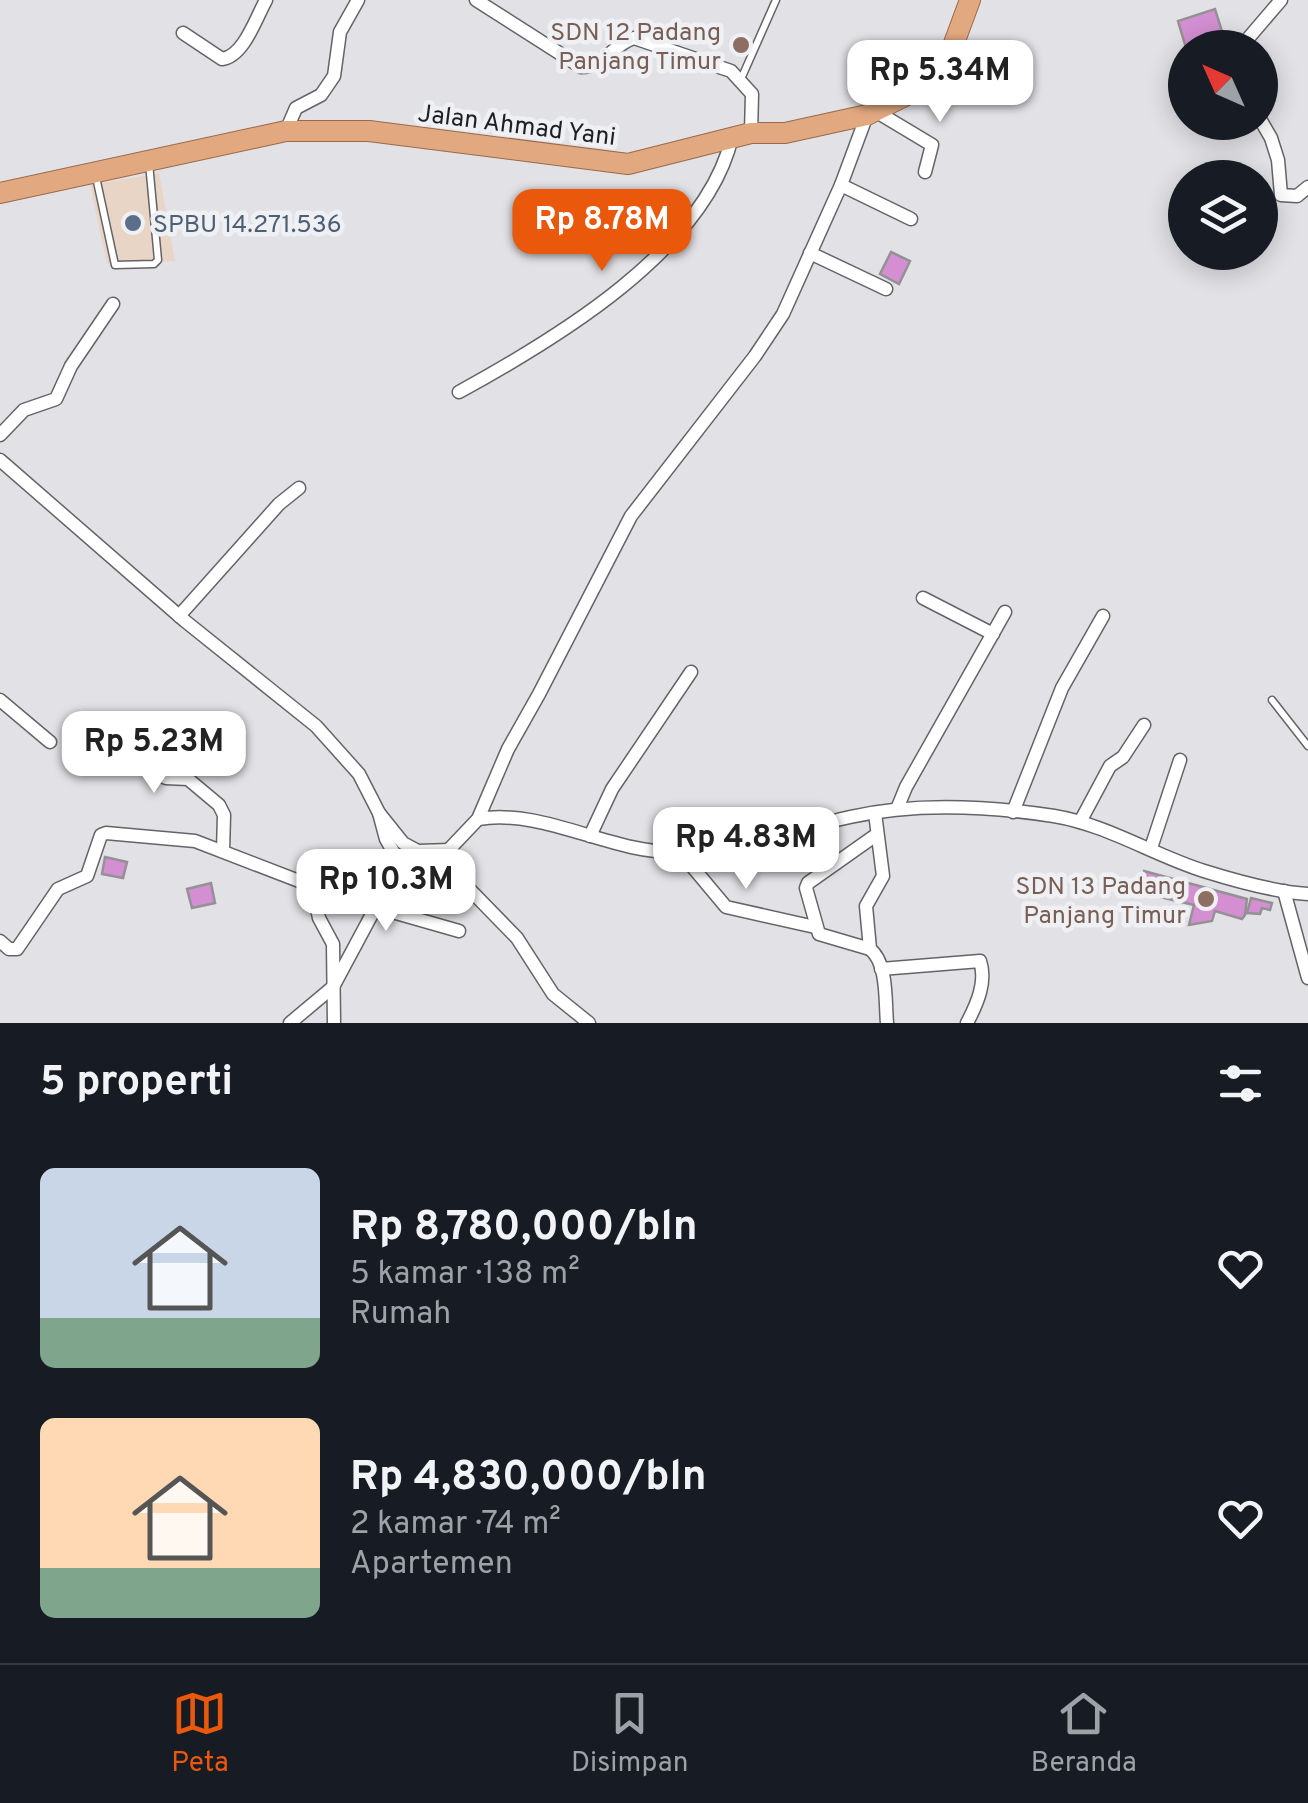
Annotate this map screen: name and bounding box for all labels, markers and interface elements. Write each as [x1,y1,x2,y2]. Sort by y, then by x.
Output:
place label: SDN 12 Padang Panjang Timur [550,18,721,79]
north arrow [1168,30,1278,140]
map controls [1168,30,1278,270]
marker: SDN 12 Padang Panjang Timur [730,34,752,56]
pin: Rp 5.34M [837,40,1043,125]
text: Rp 5.34M [869,52,1011,92]
street label: Jalan Ahmad Yani [416,99,617,155]
button: layers [1168,160,1278,270]
pin: Rp 8.78M [499,189,705,274]
text: Rp 8.78M [534,201,670,241]
place label: SPBU 14.271.536 [153,210,342,242]
marker: SPBU 14.271.536 [122,212,144,234]
pin: Rp 5.23M [51,711,257,796]
text: Rp 5.23M [84,723,224,763]
pin: Rp 4.83M [643,807,849,892]
text: Rp 4.83M [675,819,817,859]
pin: Rp 10.3M [283,849,489,934]
text: Rp 10.3M [318,861,454,901]
place label: SDN 13 Padang Panjang Timur [1015,872,1186,933]
marker: SDN 13 Padang Panjang Timur [1195,888,1217,910]
icon: filters [1213,1056,1268,1111]
text: 5 properti [40,1057,233,1110]
text: Rp 8,780,000/bln [350,1202,698,1255]
icon: home [120,1208,240,1328]
icon: heart [1213,1241,1268,1296]
text: 5 kamar · 138 m² [350,1255,580,1295]
text: Rumah [350,1295,451,1335]
text: Rp 4,830,000/bln [350,1452,707,1505]
icon: home [120,1458,240,1578]
icon: heart [1213,1491,1268,1546]
text: 2 kamar · 74 m² [350,1505,561,1545]
text: Apartemen [350,1545,513,1585]
tab: Peta [171,1686,229,1782]
tab: Disimpan [571,1686,689,1782]
tab: Beranda [1031,1686,1137,1782]

